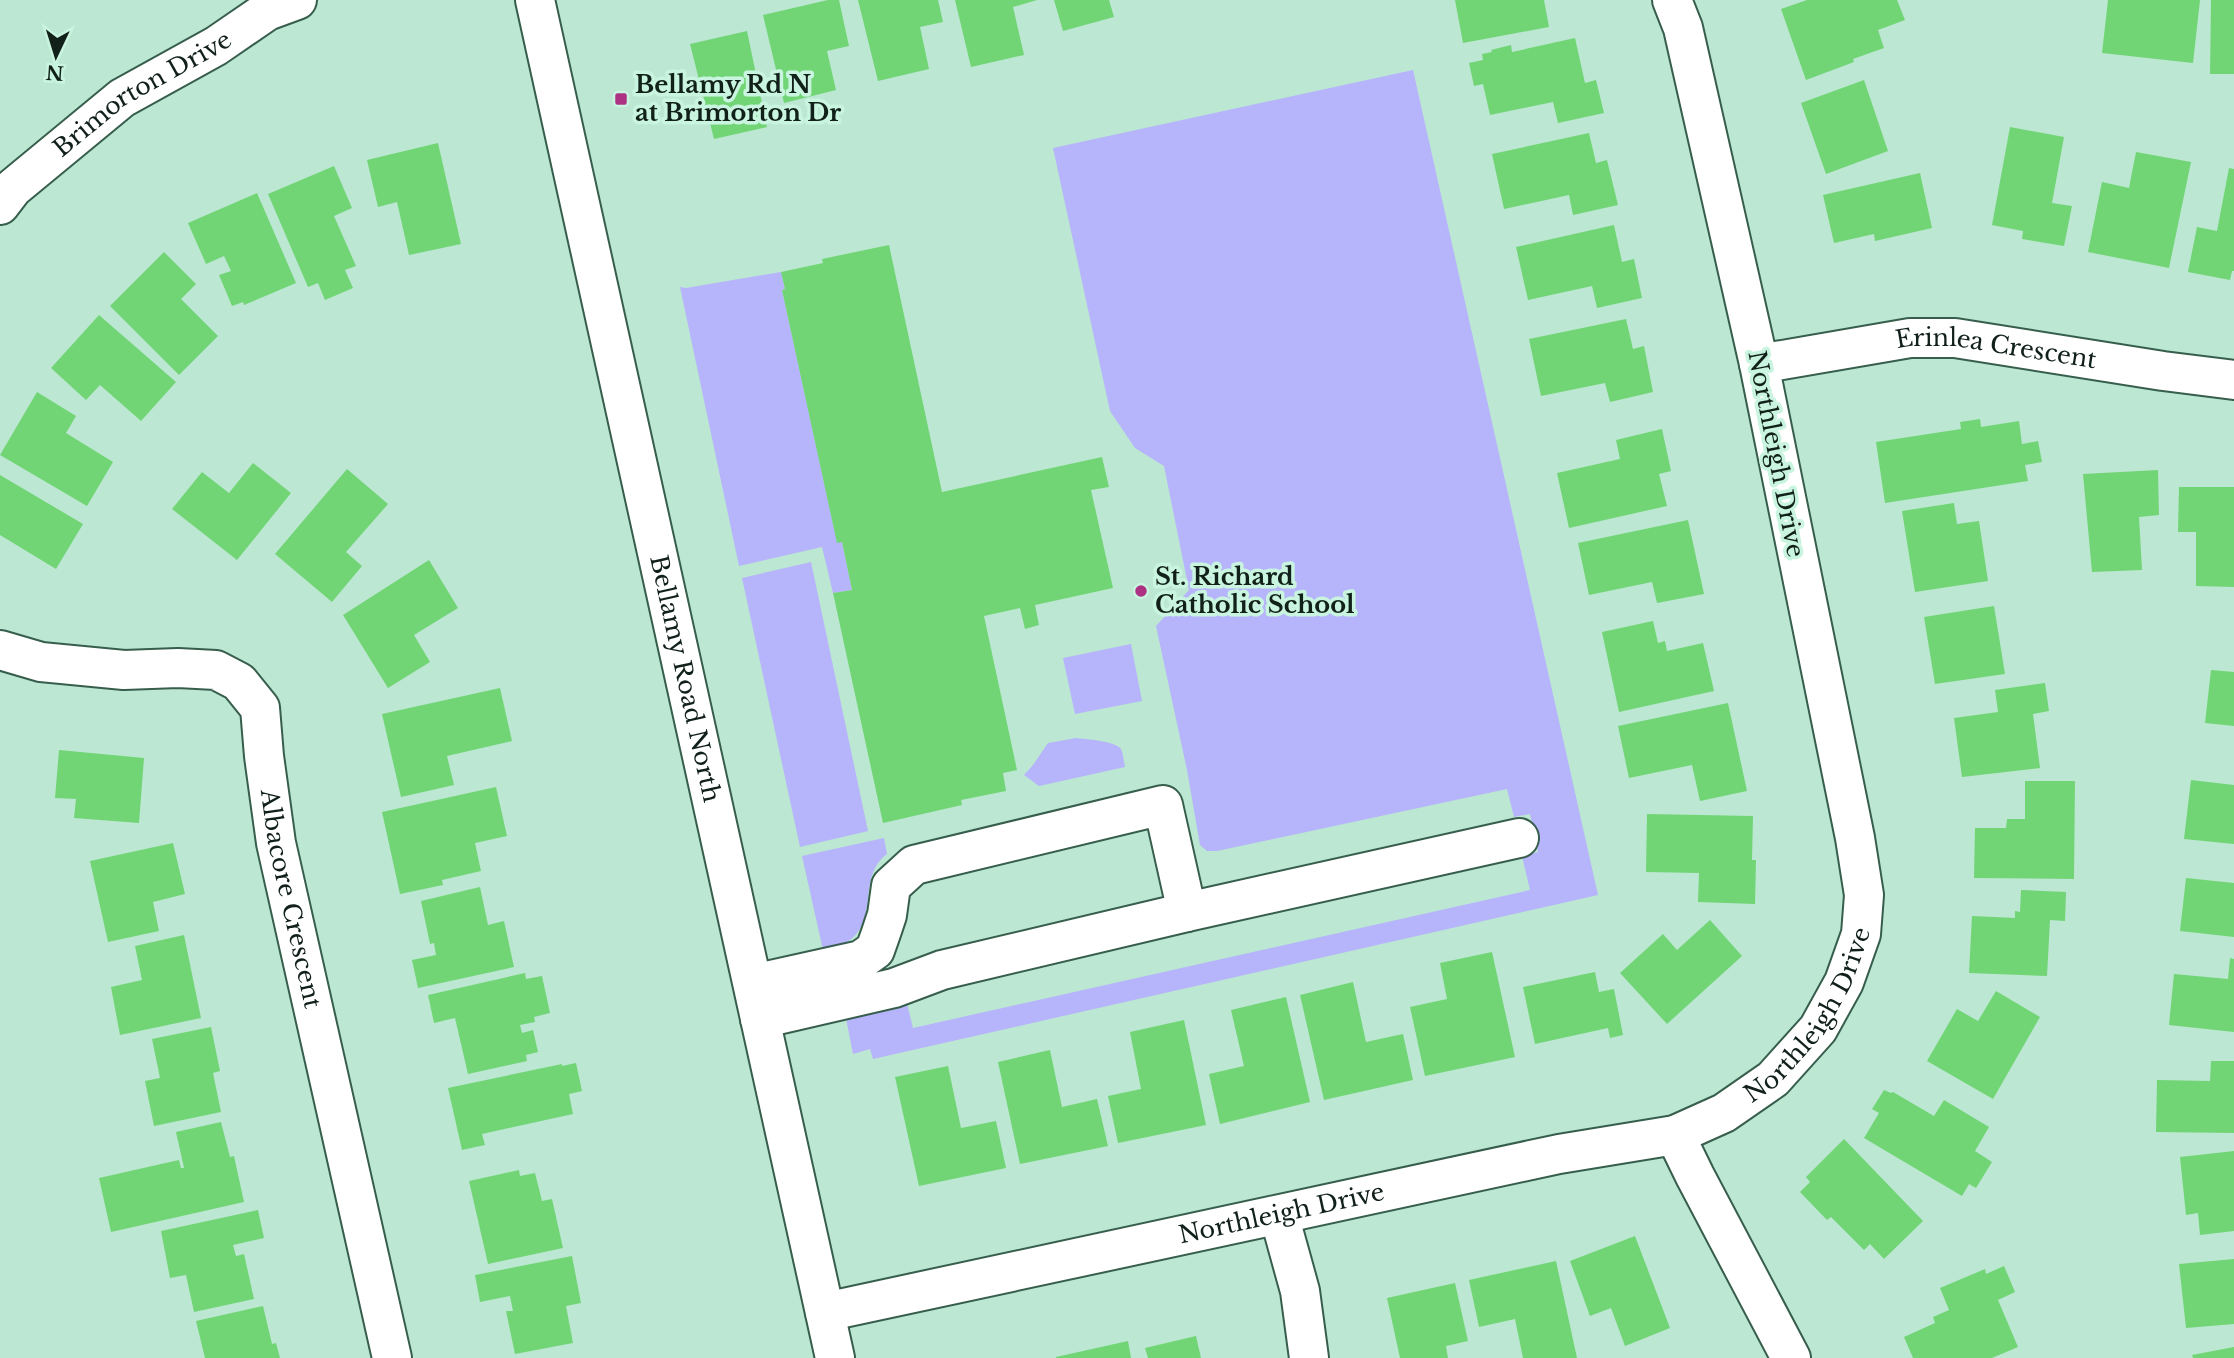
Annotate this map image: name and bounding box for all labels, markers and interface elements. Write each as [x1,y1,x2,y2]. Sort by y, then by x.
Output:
north arrow [21,21,91,91]
street label: Brimorton Drive [47,25,237,163]
text: N [45,60,65,85]
place label: Bellamy Rd N at Brimorton Dr [635,70,841,127]
marker: Bellamy Rd N at Brimorton Dr [613,91,629,107]
street label: Erinlea Crescent [1893,323,2099,374]
street label: Northleigh Drive [1742,348,1811,560]
street label: Bellamy Road North [644,552,727,805]
place label: St. Richard Catholic School [1155,562,1355,619]
marker: St. Richard Catholic School [1133,583,1149,599]
street label: Albacore Crescent [255,786,328,1011]
street label: Northleigh Drive [1738,923,1876,1109]
street label: Northleigh Drive [1176,1177,1387,1249]

